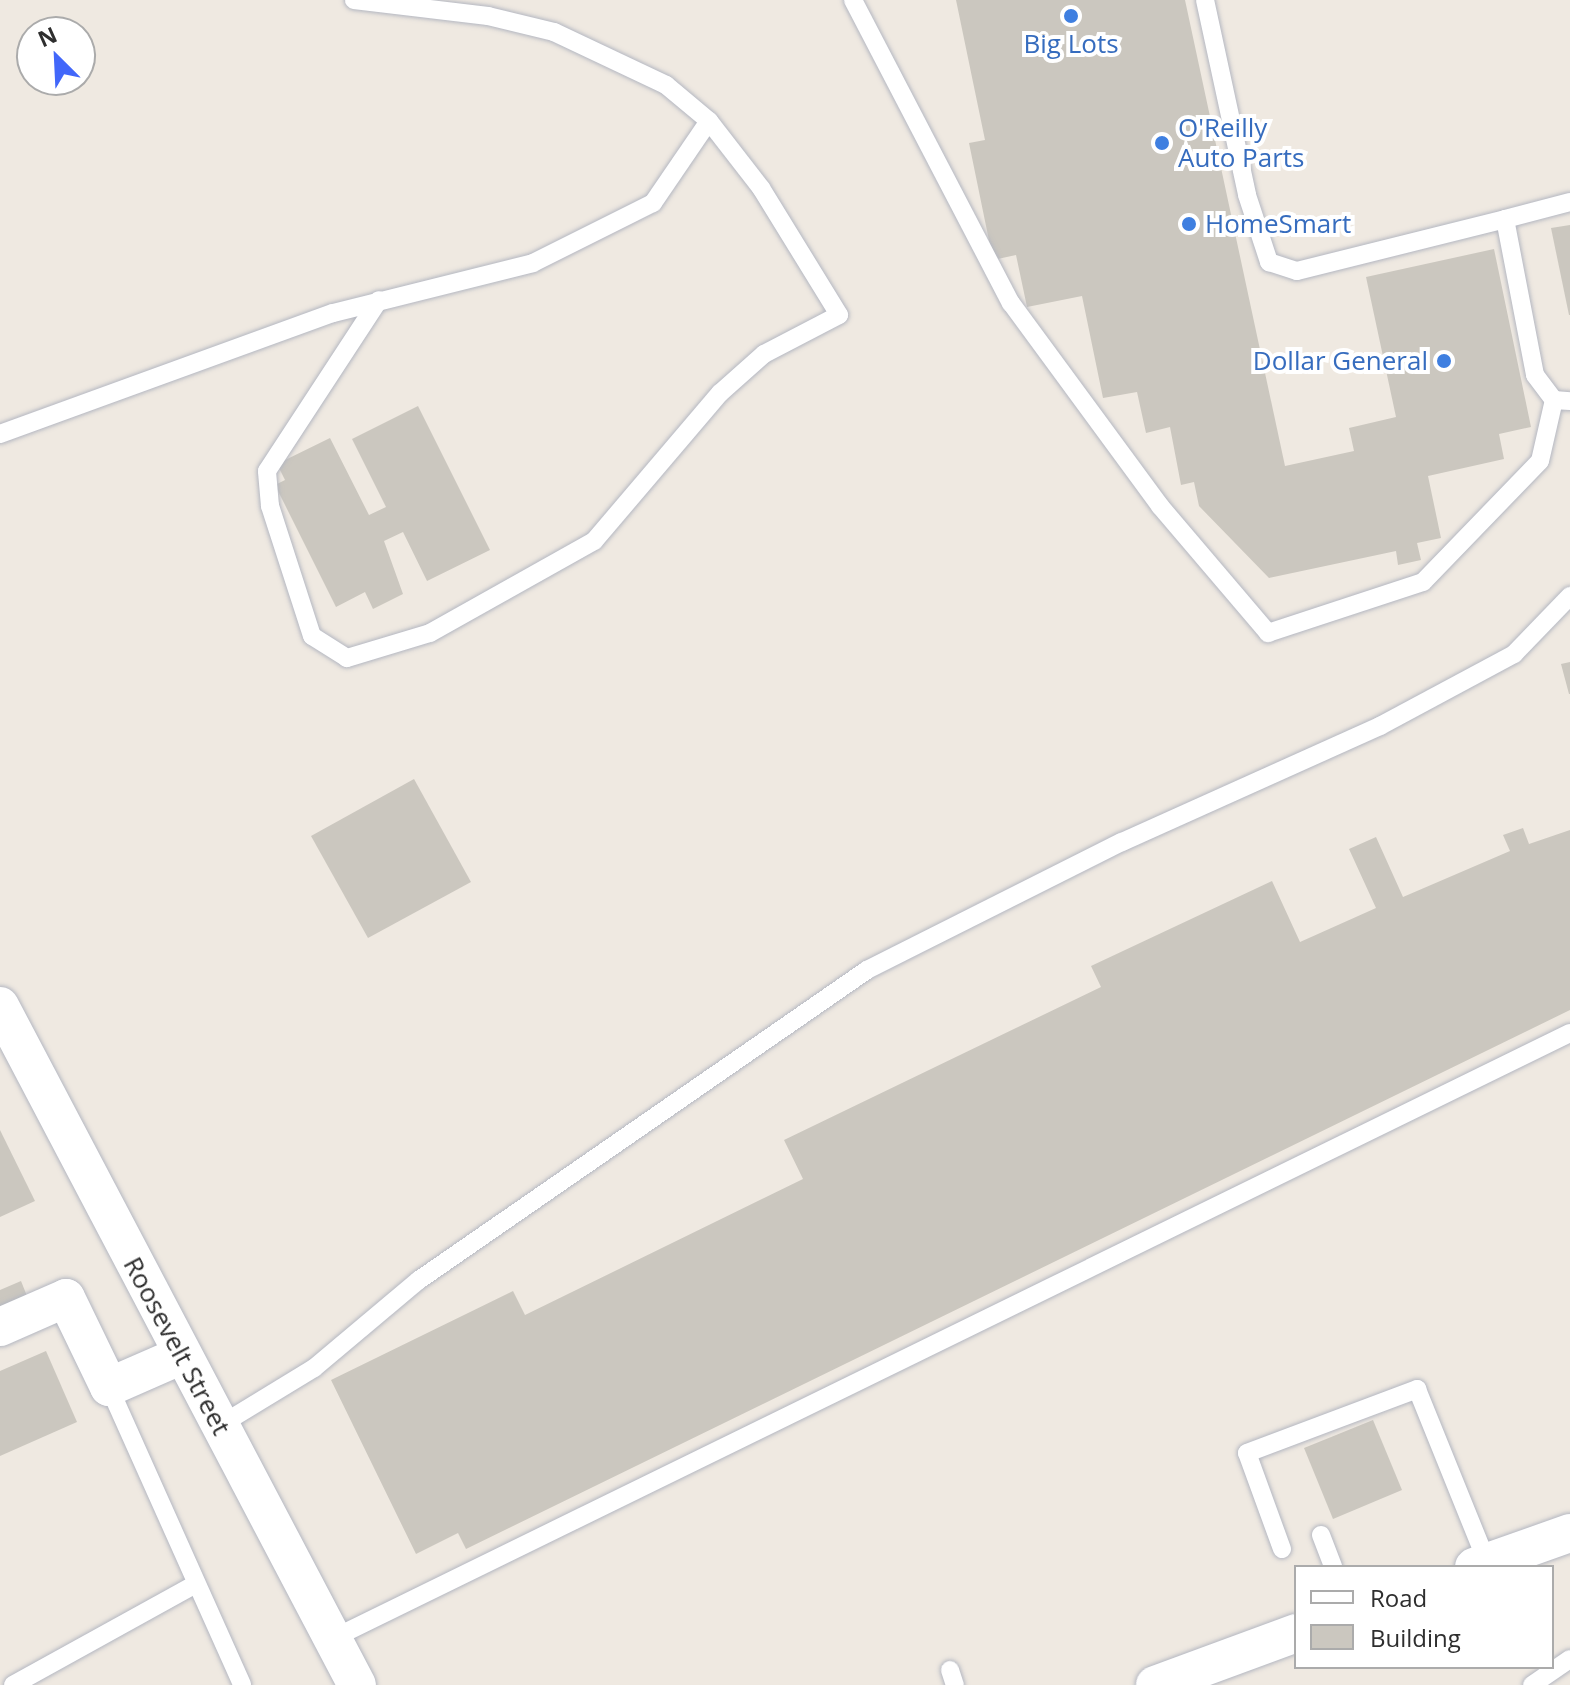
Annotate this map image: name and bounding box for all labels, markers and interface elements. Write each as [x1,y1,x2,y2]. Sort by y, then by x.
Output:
marker: Big Lots [1062,7,1080,25]
north arrow [16,16,96,96]
text: N [33,19,61,53]
place label: Big Lots [1023,28,1119,60]
place label: O'Reilly Auto Parts [1178,112,1304,174]
marker: O'Reilly Auto Parts [1153,134,1171,152]
place label: HomeSmart [1205,208,1351,240]
marker: HomeSmart [1180,215,1198,233]
place label: Dollar General [1253,345,1428,377]
marker: Dollar General [1435,352,1453,370]
street label: Roosevelt Street [117,1252,237,1440]
legend [1294,1565,1554,1669]
text: Road [1370,1581,1427,1614]
text: Building [1370,1621,1461,1654]

